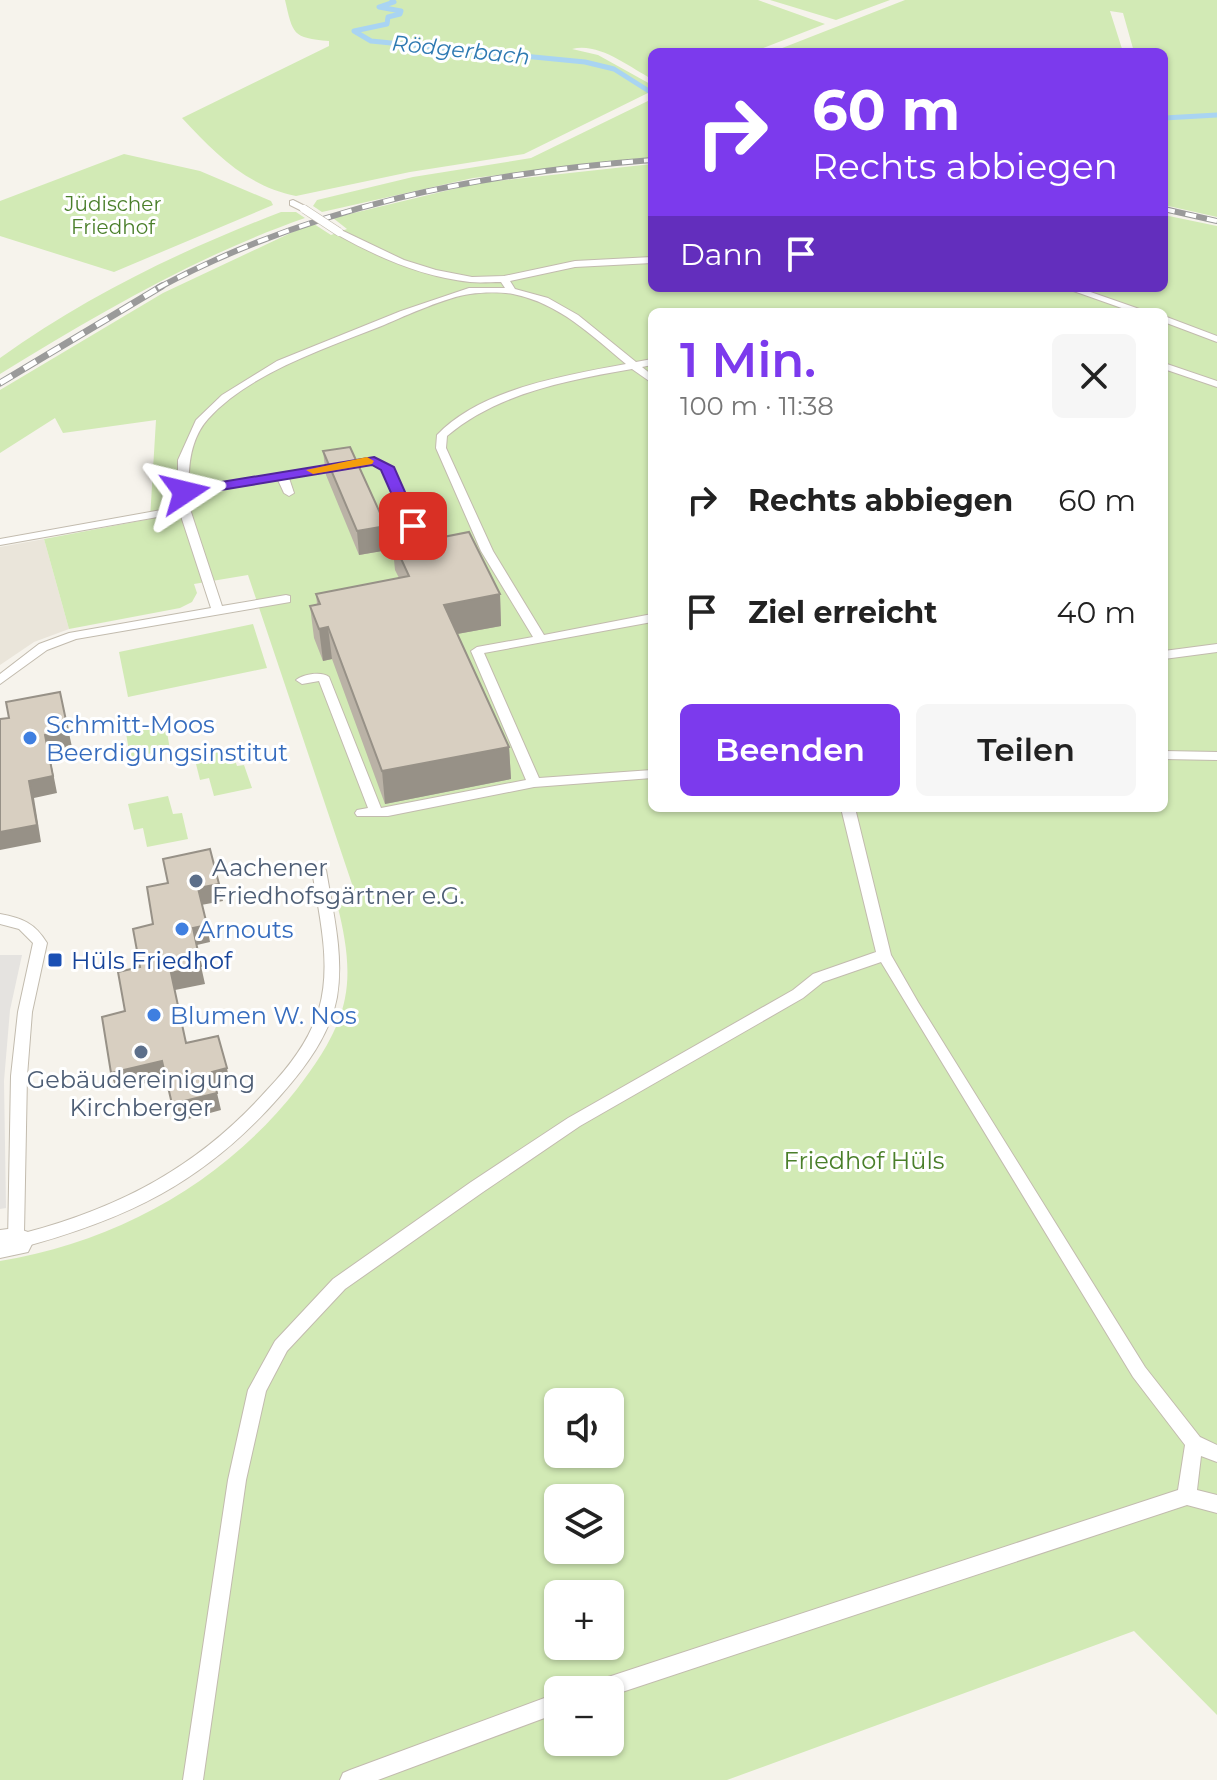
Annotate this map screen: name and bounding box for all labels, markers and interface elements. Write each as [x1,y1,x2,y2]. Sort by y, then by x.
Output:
water label: Rödgerbach [391,29,531,71]
text: 60 m [812,76,960,144]
icon: right [680,80,784,184]
text: Rechts abbiegen [812,144,1118,188]
park label: Jüdischer Friedhof [64,192,161,239]
icon: arrive [779,232,823,276]
text: Dann [680,236,763,273]
text: 1 Min. [680,331,816,389]
button: close [1052,334,1136,418]
text: 100 m · 11:38 [680,390,834,422]
position arrow [143,450,227,534]
icon: right [680,478,724,522]
text: Rechts abbiegen [748,482,1013,519]
text: 60 m [1058,482,1136,519]
pin [379,492,447,560]
icon: arrive [391,504,435,548]
icon: arrive [680,590,724,634]
text: Ziel erreicht [748,594,937,631]
text: 40 m [1057,594,1136,631]
button: Beenden [680,704,900,796]
button: Teilen [916,704,1136,796]
place label: Schmitt-Moos Beerdigungsinstitut [46,710,288,767]
marker: Schmitt-Moos Beerdigungsinstitut [21,729,39,747]
place label: Aachener Friedhofsgärtner e.G. [212,853,465,910]
marker: Aachener Friedhofsgärtner e.G. [187,872,205,890]
place label: Arnouts [198,915,294,944]
marker: Arnouts [173,920,191,938]
place label: Hüls Friedhof [71,946,233,975]
marker: Hüls Friedhof [46,951,64,969]
place label: Blumen W. Nos [170,1001,357,1030]
marker: Blumen W. Nos [145,1006,163,1024]
marker: Gebäudereinigung Kirchberger [132,1043,150,1061]
place label: Gebäudereinigung Kirchberger [27,1065,255,1122]
park label: Friedhof Hüls [783,1146,945,1175]
map controls [544,1388,624,1756]
button: sound [544,1388,624,1468]
button: layers [544,1484,624,1564]
button: + [544,1580,624,1660]
button: − [544,1676,624,1756]

